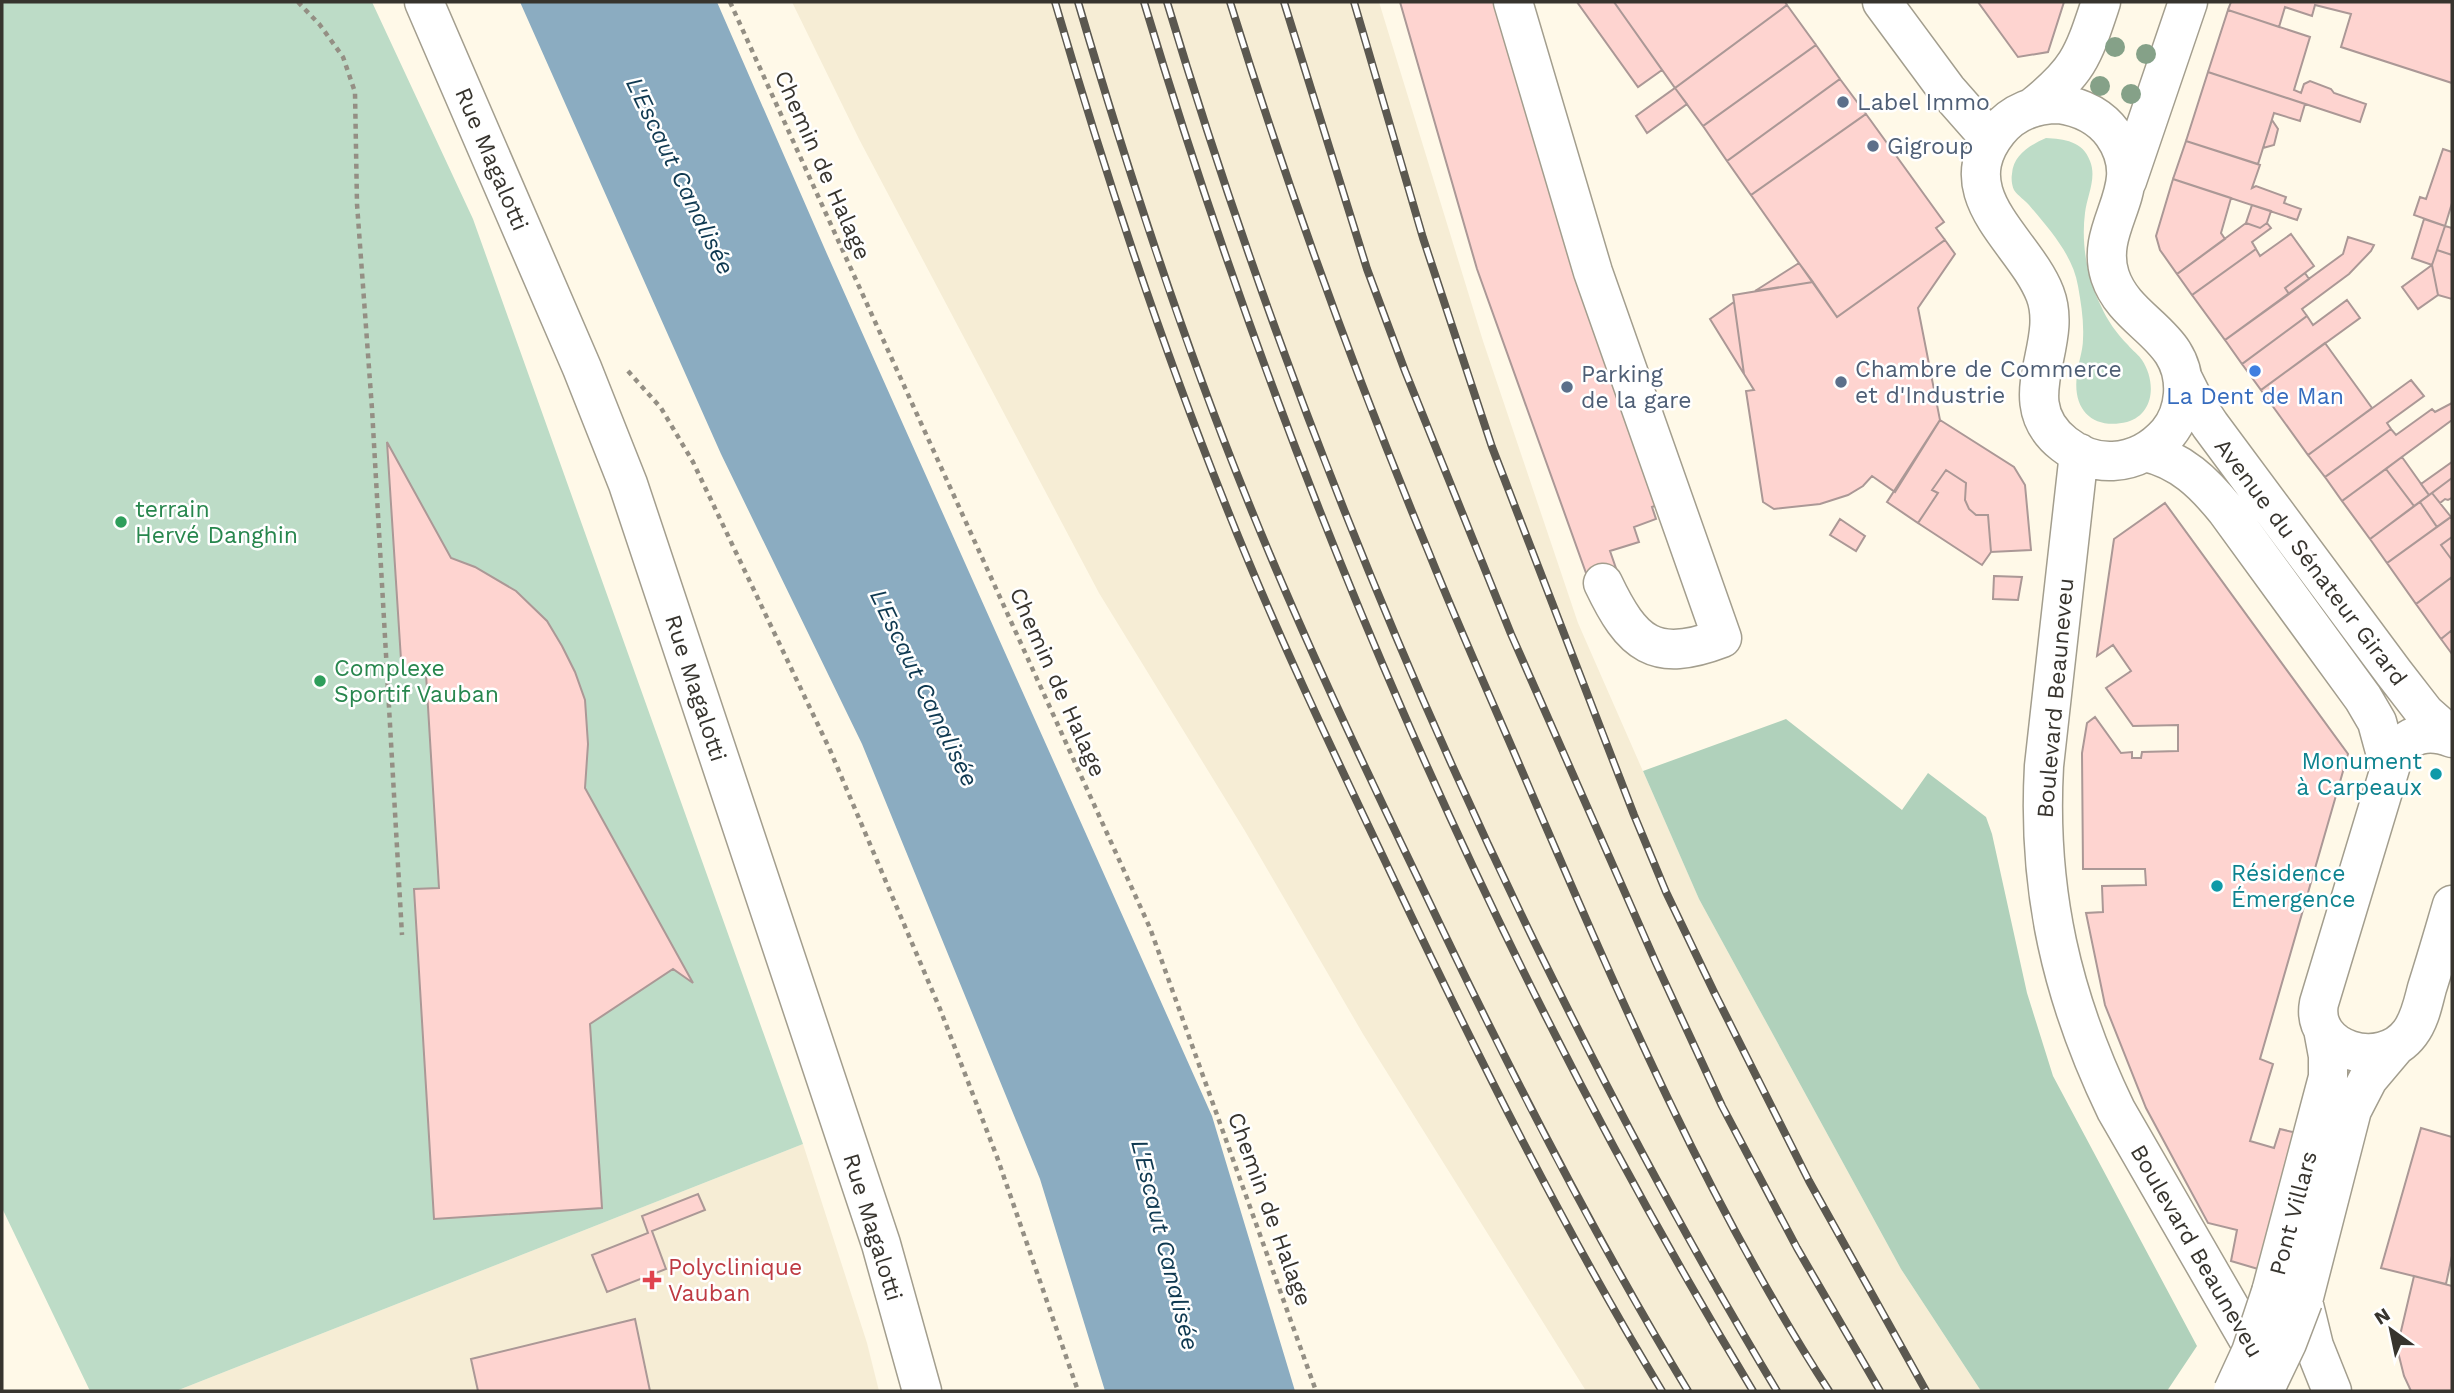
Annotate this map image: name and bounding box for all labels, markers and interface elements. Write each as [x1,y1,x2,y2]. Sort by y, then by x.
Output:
street label: Chemin de Halage [769,66,876,264]
water label: L'Escaut Canalisée [620,73,740,279]
street label: Rue Magalotti [449,84,534,235]
place label: Label Immo [1857,89,1990,116]
marker: Label Immo [1835,94,1851,110]
place label: Gigroup [1887,133,1973,160]
marker: Gigroup [1865,138,1881,154]
place label: Chambre de Commerce et d'Industrie [1855,356,2122,409]
place label: Parking de la gare [1581,361,1691,414]
marker: La Dent de Man [2247,363,2263,379]
marker: Chambre de Commerce et d'Industrie [1833,374,1849,390]
marker: Parking de la gare [1559,379,1575,395]
place label: La Dent de Man [2166,383,2344,410]
street label: Avenue du Sénateur Girard [2209,433,2412,691]
place label: terrain Hervé Danghin [135,496,298,549]
marker: terrain Hervé Danghin [113,514,129,530]
street label: Boulevard Beauneveu [2032,577,2079,819]
street label: Chemin de Halage [1004,583,1111,781]
water label: L'Escaut Canalisée [864,585,984,791]
street label: Rue Magalotti [659,611,732,765]
place label: Complexe Sportif Vauban [334,655,499,708]
marker: Complexe Sportif Vauban [312,673,328,689]
place label: Monument à Carpeaux [2296,748,2422,801]
marker: Monument à Carpeaux [2428,766,2444,782]
place label: Résidence Émergence [2231,860,2356,913]
marker: Résidence Émergence [2209,878,2225,894]
street label: Chemin de Halage [1222,1109,1317,1310]
water label: L'Escaut Canalisée [1125,1137,1205,1353]
street label: Boulevard Beauneveu [2125,1140,2269,1362]
street label: Pont Villars [2264,1148,2323,1278]
street label: Rue Magalotti [837,1150,908,1304]
place label: Polyclinique Vauban [668,1254,802,1307]
marker: Polyclinique Vauban [642,1270,662,1290]
north arrow [2356,1295,2426,1365]
text: N [2370,1303,2394,1330]

